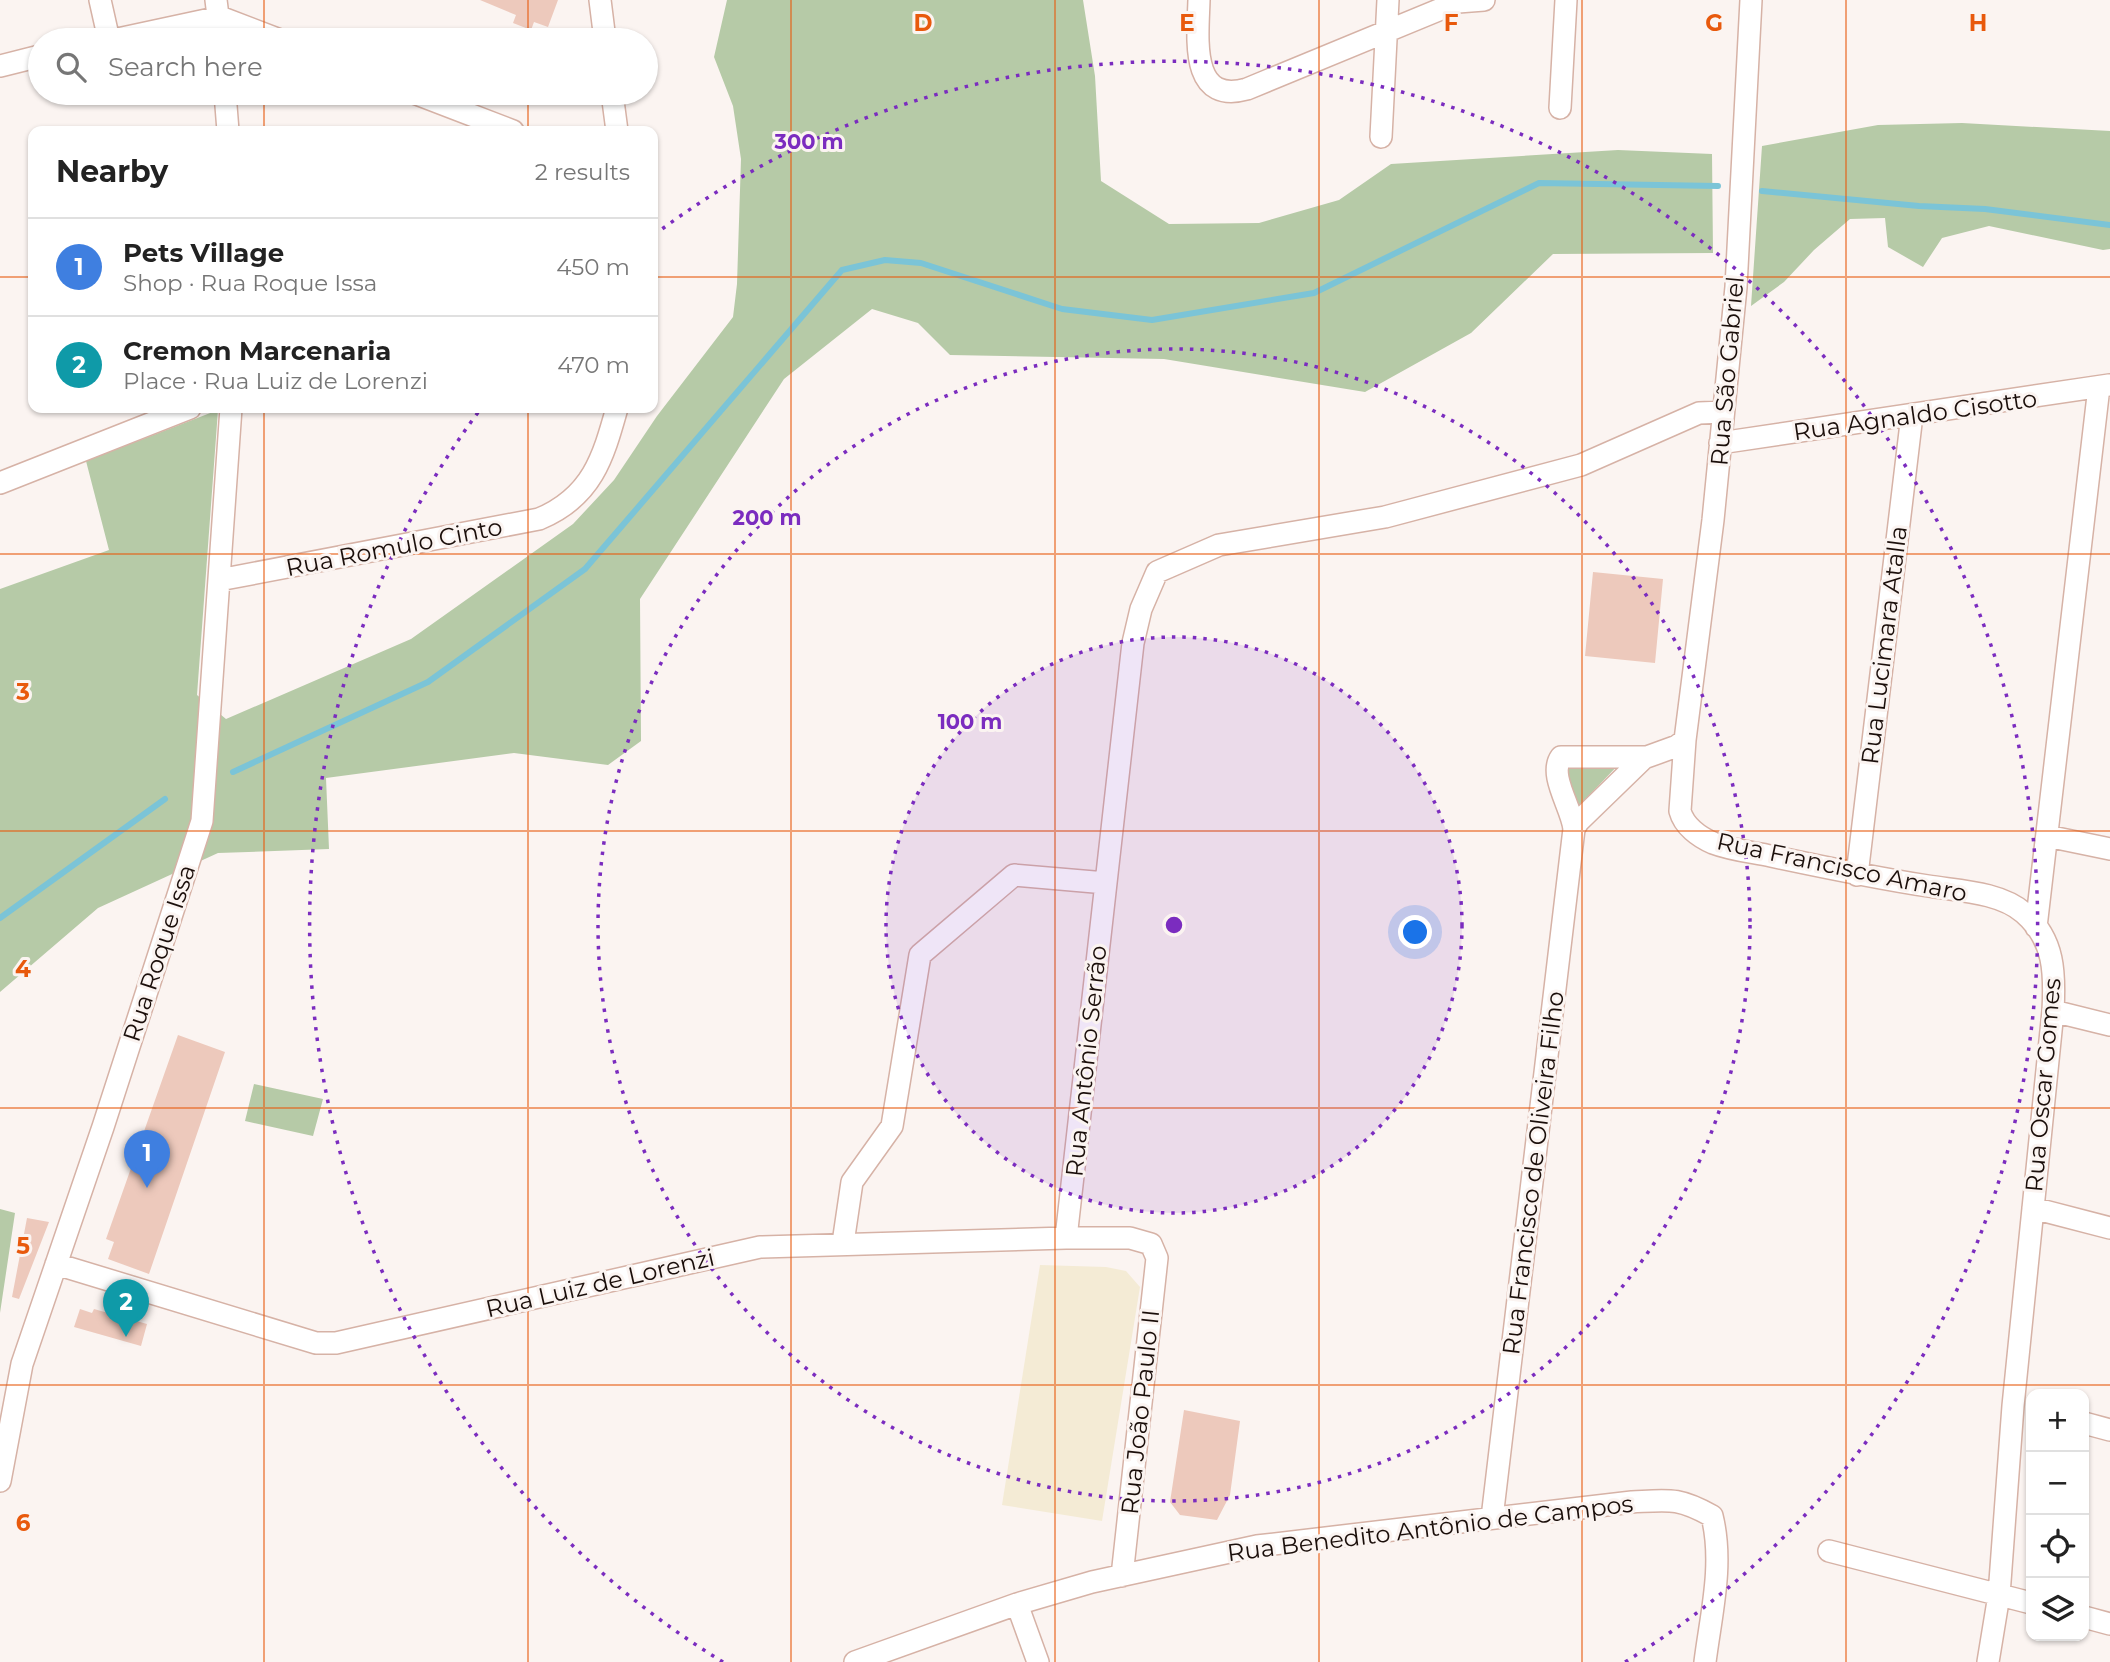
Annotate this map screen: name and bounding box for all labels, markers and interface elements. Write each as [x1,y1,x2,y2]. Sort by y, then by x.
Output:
text: D [914,9,933,37]
text: E [1179,9,1195,37]
text: F [1444,9,1459,37]
text: G [1705,9,1723,37]
text: H [1969,9,1987,37]
search box [28,28,658,105]
icon: search [52,48,90,86]
text: Search here [108,51,263,83]
text: 300 m [774,129,843,154]
text: Nearby [56,153,168,190]
text: 2 results [535,158,630,186]
text: Pets Village [123,237,284,269]
text: 1 [74,253,84,281]
text: 450 m [556,253,630,281]
text: Shop · Rua Roque Issa [123,269,377,297]
street label: Rua São Gabriel [1704,275,1750,467]
text: Cremon Marcenaria [123,335,391,367]
text: 2 [72,351,86,379]
text: 470 m [557,351,630,379]
text: Place · Rua Luiz de Lorenzi [123,367,428,395]
street label: Rua Agnaldo Cisotto [1791,384,2039,446]
text: 200 m [733,505,801,530]
street label: Rua Romulo Cinto [283,512,505,582]
street label: Rua Lucimara Atalla [1855,524,1913,766]
text: 3 [15,678,30,706]
text: 100 m [938,709,1002,734]
street label: Rua Francisco Amaro [1714,826,1970,908]
street label: Rua Roque Issa [117,861,201,1045]
centre of rings [1162,913,1186,937]
your location [1398,915,1432,949]
street label: Rua Antônio Serrão [1059,944,1113,1178]
text: 4 [15,955,31,983]
street label: Rua Oscar Gomes [2019,977,2067,1193]
street label: Rua Francisco de Oliveira Filho [1496,989,1570,1357]
pin: 1 [124,1130,170,1188]
text: 5 [16,1232,30,1260]
street label: Rua Luiz de Lorenzi [483,1243,717,1323]
pin: 2 [103,1279,149,1337]
street label: Rua João Paulo II [1115,1308,1165,1516]
map controls [2026,1389,2089,1641]
button: + [2026,1389,2089,1452]
button: − [2026,1452,2089,1515]
street label: Rua Benedito Antônio de Campos [1225,1489,1635,1567]
text: 6 [16,1509,31,1537]
button: locate [2026,1515,2089,1578]
button: layers [2026,1578,2089,1641]

